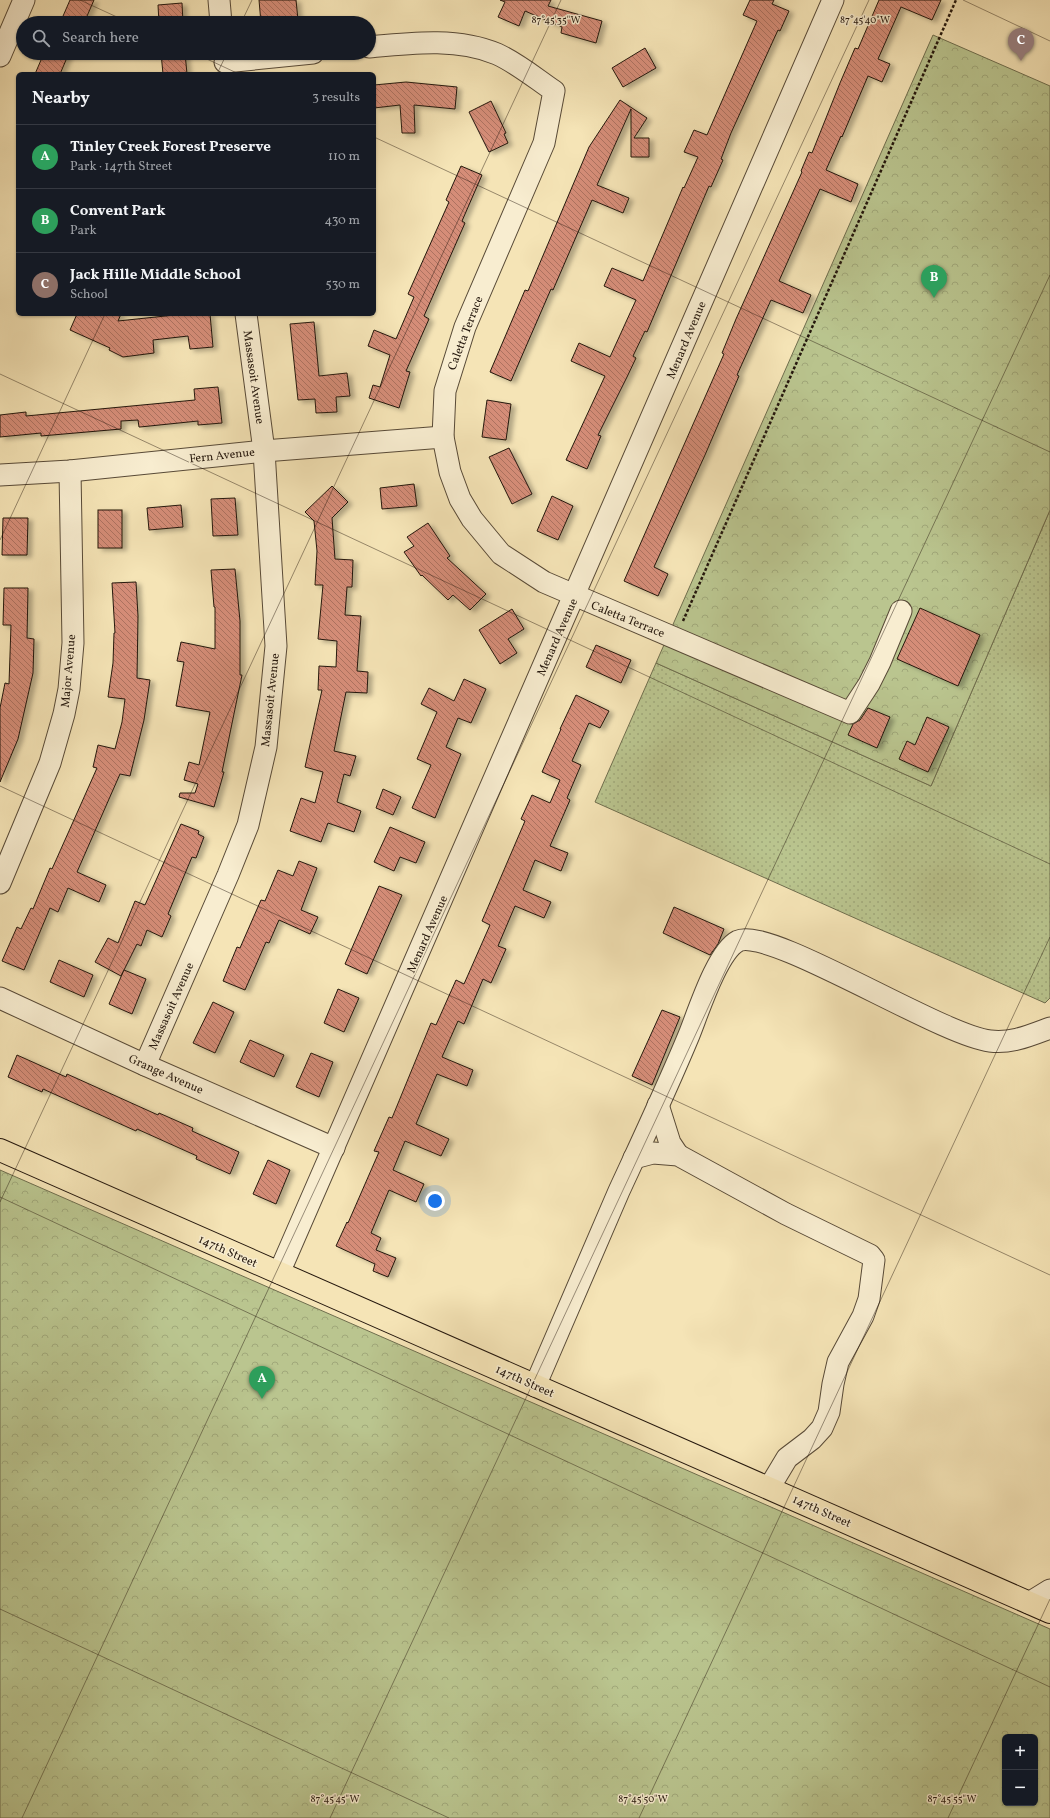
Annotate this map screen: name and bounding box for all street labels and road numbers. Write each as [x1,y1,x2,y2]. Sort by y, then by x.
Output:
street label: Caletta Terrace [444,294,488,373]
street label: Menard Avenue [663,299,711,382]
street label: Massasoit Avenue [239,329,268,425]
street label: Fern Avenue [189,445,256,467]
street label: Menard Avenue [534,596,582,679]
street label: Caletta Terrace [588,598,667,642]
street label: Major Avenue [58,633,80,708]
street label: Massasoit Avenue [258,652,284,748]
street label: Menard Avenue [404,893,452,976]
street label: Massasoit Avenue [145,960,199,1053]
street label: Grange Avenue [126,1051,206,1099]
street label: 147th Street [196,1232,260,1272]
street label: 147th Street [493,1362,557,1402]
street label: 147th Street [790,1492,854,1532]

